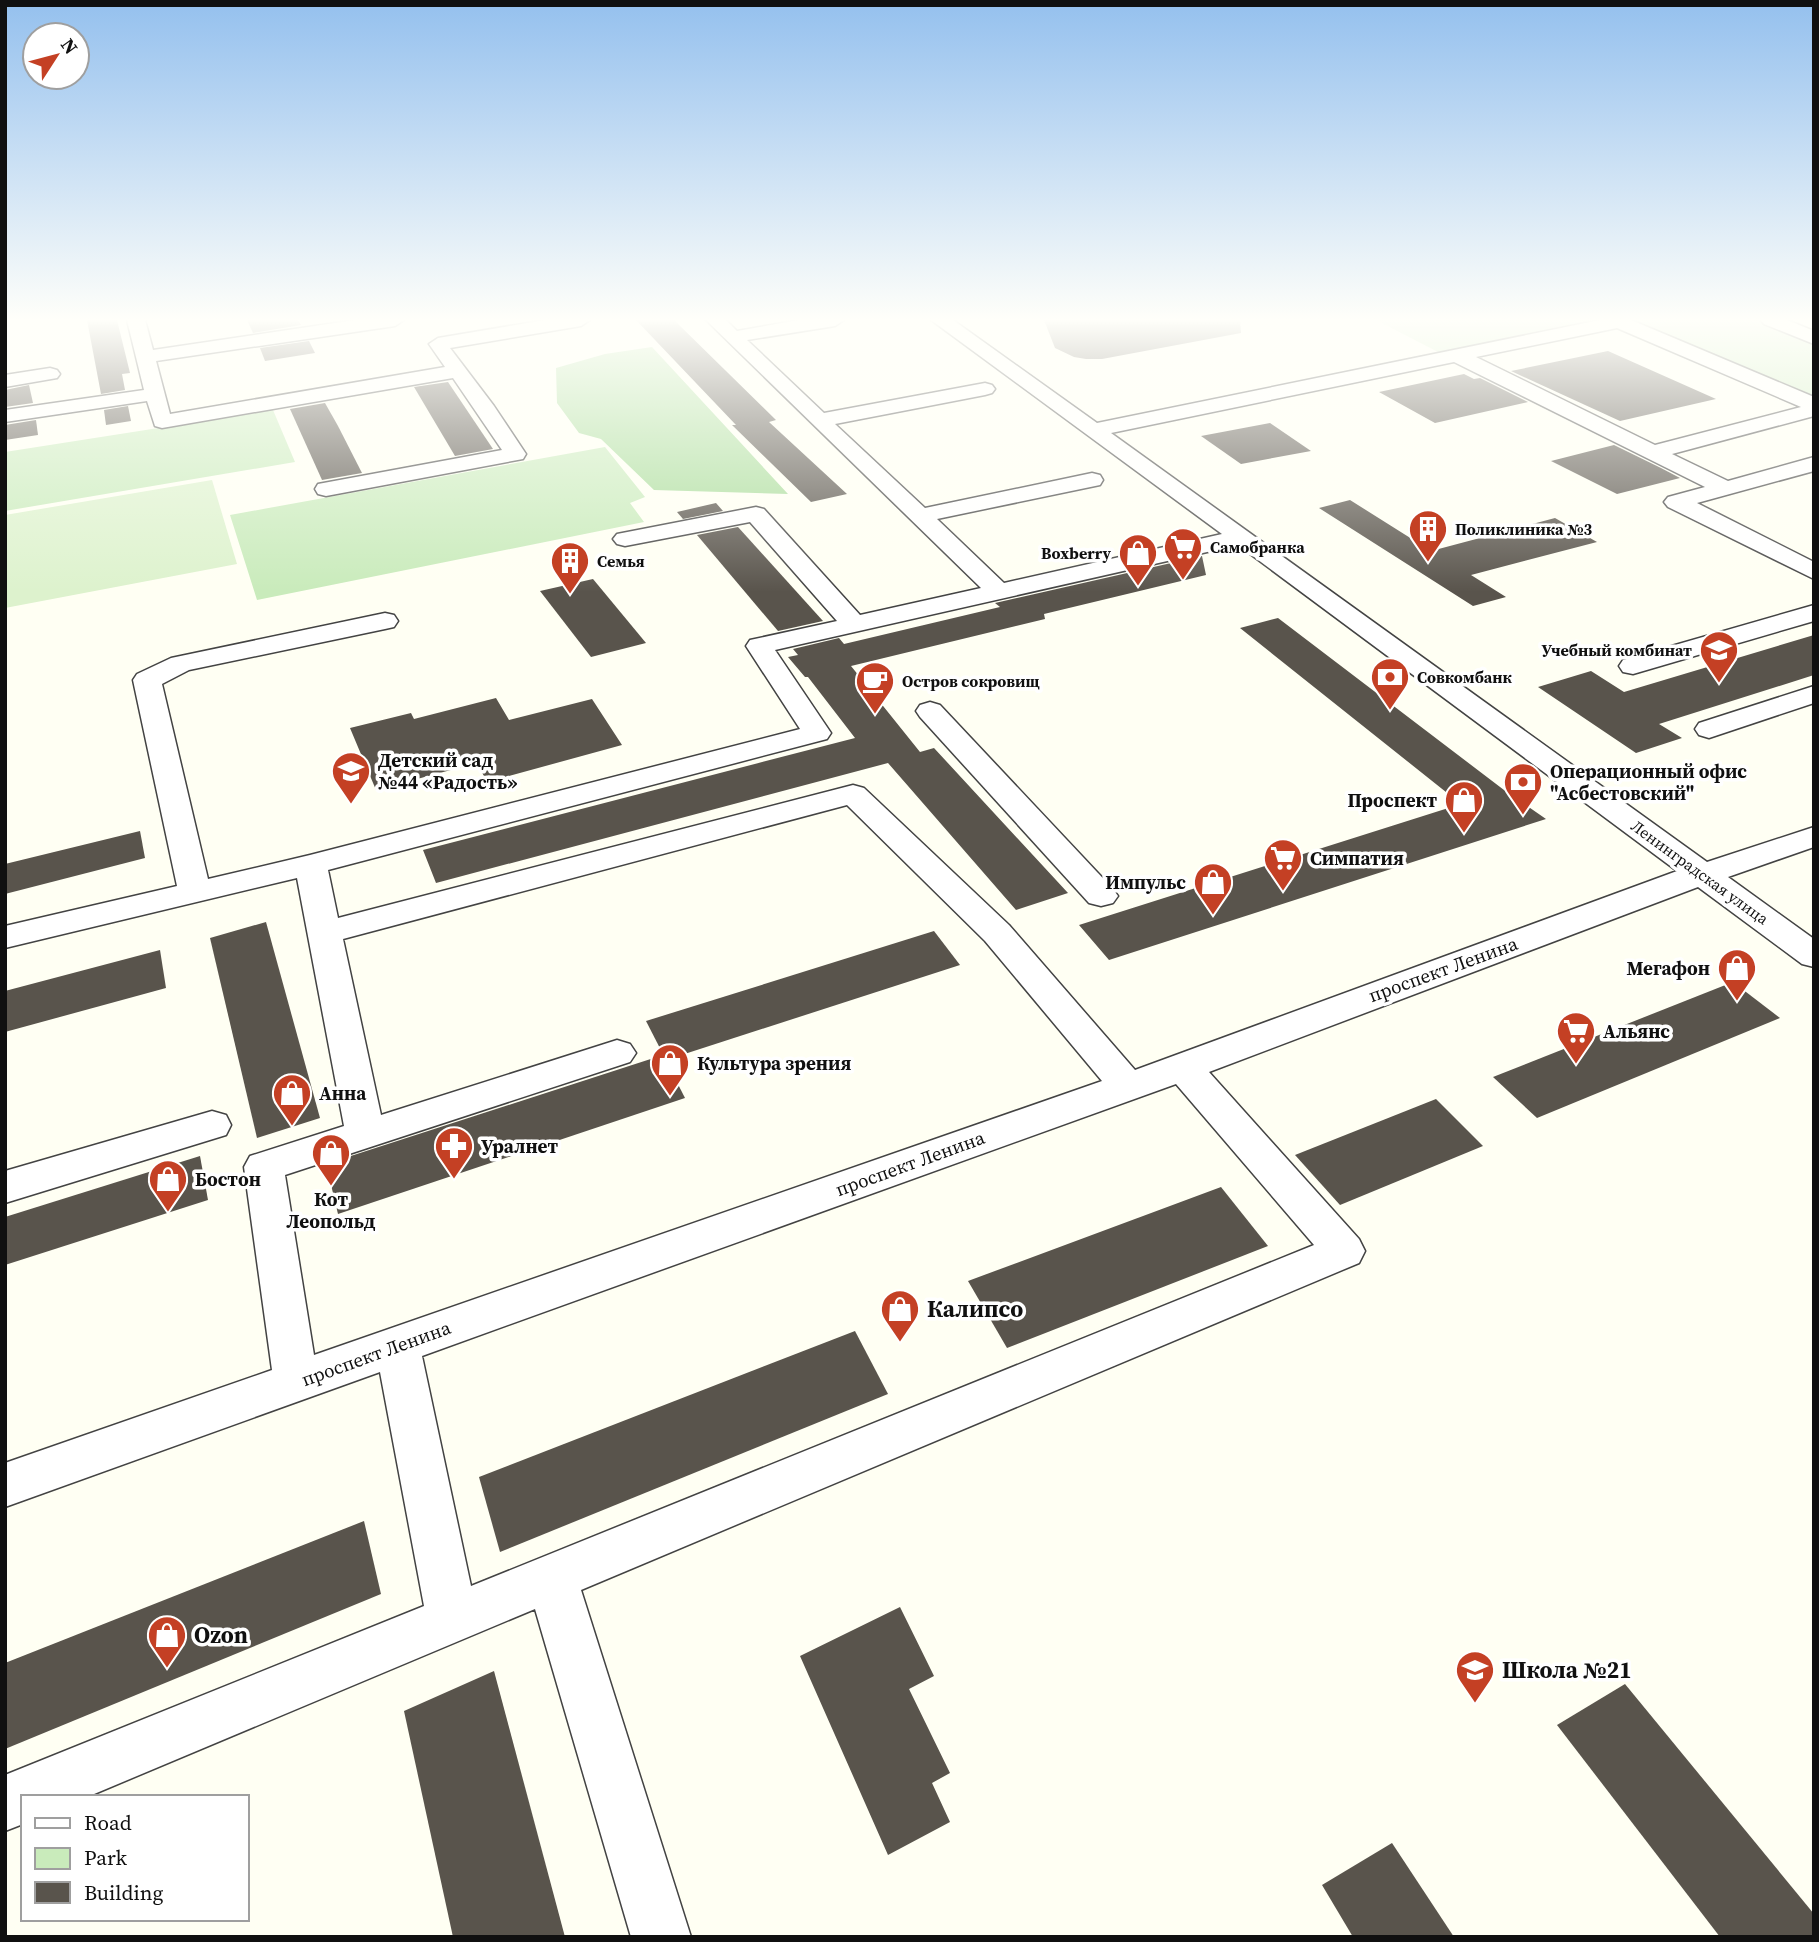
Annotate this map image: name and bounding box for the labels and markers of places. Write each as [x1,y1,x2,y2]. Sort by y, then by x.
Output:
building icon: Поликлиника №3 [1407,508,1449,563]
place label: Поликлиника №3 [1455,518,1593,540]
supermarket icon: Самобранка [1162,526,1204,581]
shop icon: Boxberry [1117,532,1159,587]
place label: Самобранка [1210,536,1305,558]
building icon: Семья [549,540,591,595]
place label: Boxberry [1041,542,1111,564]
place label: Семья [597,550,645,572]
school or university icon: Учебный комбинат [1698,629,1740,684]
place label: Учебный комбинат [1542,639,1692,661]
bank icon: Совкомбанк [1369,656,1411,711]
cafe icon: Остров сокровищ [854,660,896,715]
place label: Совкомбанк [1417,666,1512,688]
place label: Остров сокровищ [902,670,1040,692]
place label: Детский сад №44 «Радость» [378,747,518,795]
school or university icon: Детский сад №44 «Радость» [330,750,372,805]
place label: Операционный офис "Асбестовский" [1550,758,1747,806]
bank icon: Операционный офис "Асбестовский" [1502,761,1544,816]
shop icon: Проспект [1443,779,1485,834]
place label: Проспект [1348,787,1437,813]
supermarket icon: Симпатия [1262,837,1304,892]
place label: Симпатия [1310,845,1404,871]
shop icon: Импульс [1192,861,1234,916]
place label: Импульс [1105,869,1186,895]
shop icon: Мегафон [1716,947,1758,1002]
place label: Мегафон [1627,955,1710,981]
supermarket icon: Альянс [1555,1010,1597,1065]
place label: Альянс [1603,1018,1670,1044]
shop icon: Культура зрения [649,1042,691,1097]
place label: Культура зрения [697,1050,852,1076]
shop icon: Анна [271,1072,313,1127]
place label: Анна [319,1080,367,1106]
pharmacy icon: Уралнет [433,1125,475,1180]
shop icon: Кот Леопольд [310,1132,352,1187]
place label: Уралнет [481,1133,559,1159]
shop icon: Бостон [147,1158,189,1213]
place label: Бостон [195,1166,261,1192]
place label: Кот Леопольд [286,1186,376,1234]
shop icon: Калипсо [879,1288,921,1343]
place label: Калипсо [927,1293,1023,1325]
shop icon: Ozon [146,1614,188,1669]
place label: Ozon [194,1619,248,1651]
school or university icon: Школа №21 [1454,1649,1496,1704]
place label: Школа №21 [1502,1654,1632,1686]

